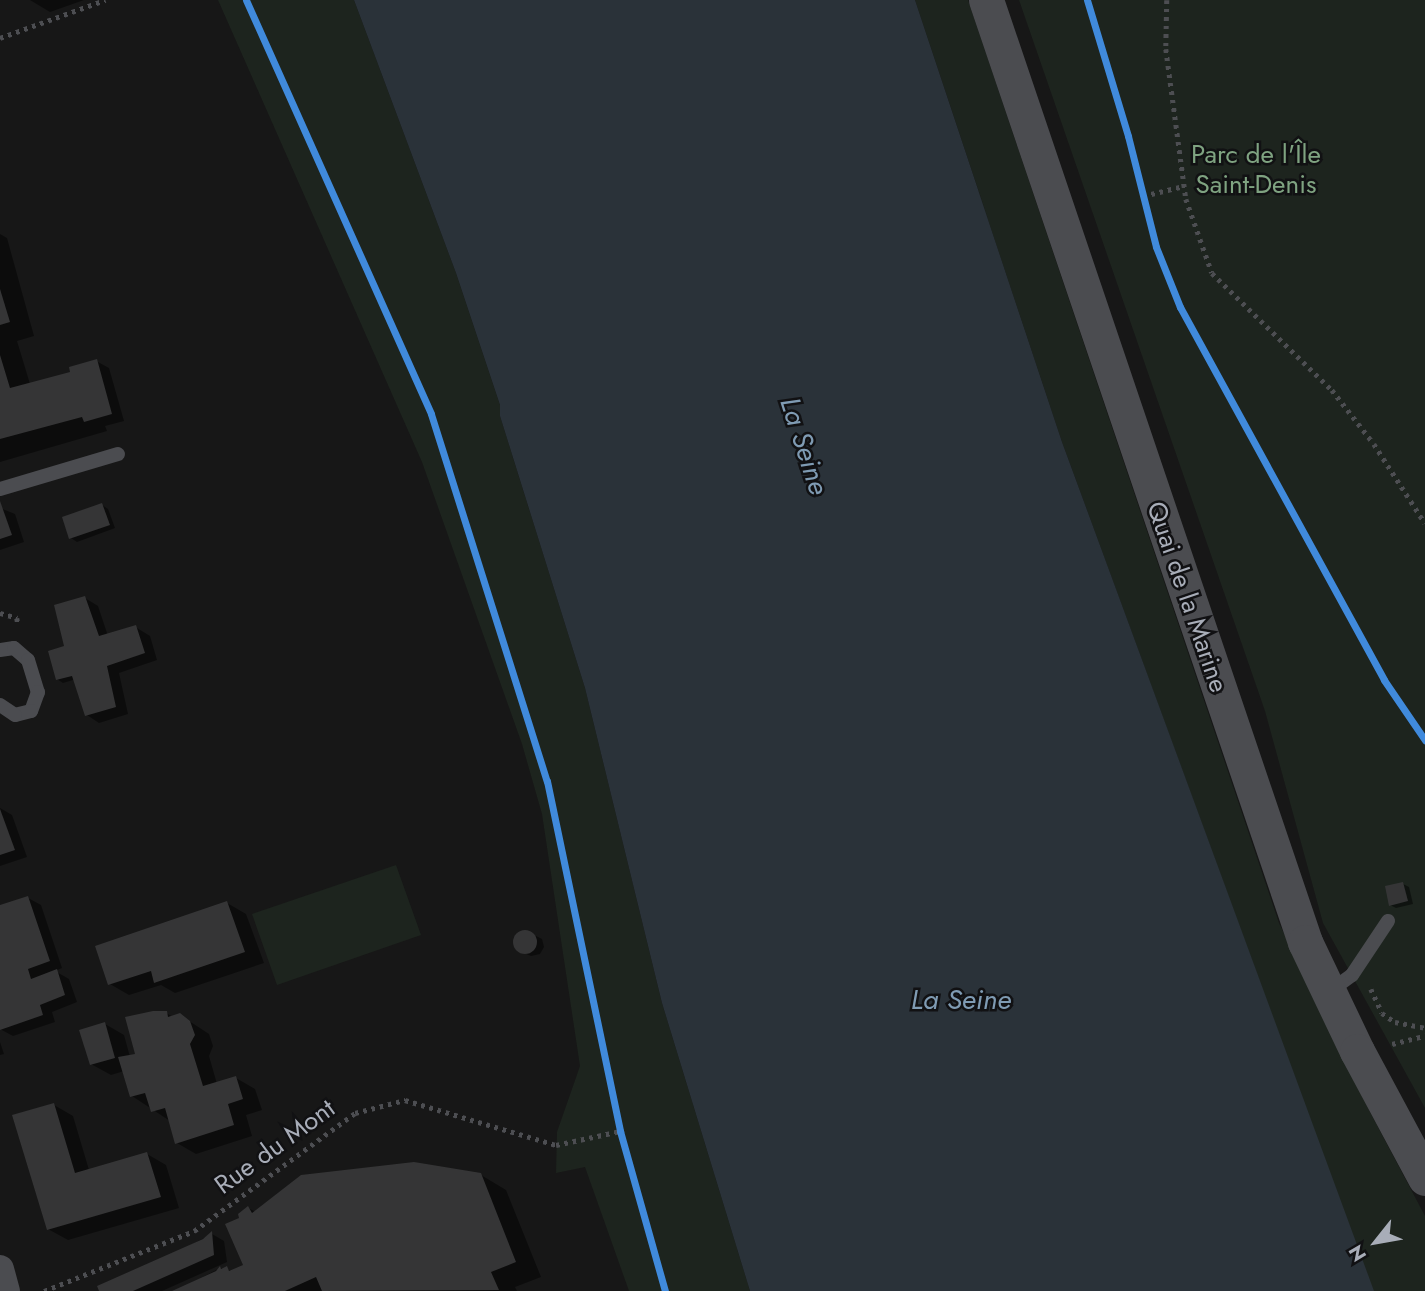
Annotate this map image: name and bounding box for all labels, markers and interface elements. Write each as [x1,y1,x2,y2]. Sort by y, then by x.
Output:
park label: Parc de l'Île Saint-Denis [1191,139,1321,200]
water label: La Seine [773,393,835,499]
street label: Quai de la Marine [1140,497,1234,697]
water label: La Seine [911,983,1011,1017]
street label: Rue du Mont [209,1093,341,1201]
north arrow [1341,1207,1411,1277]
text: N [1342,1240,1373,1266]

